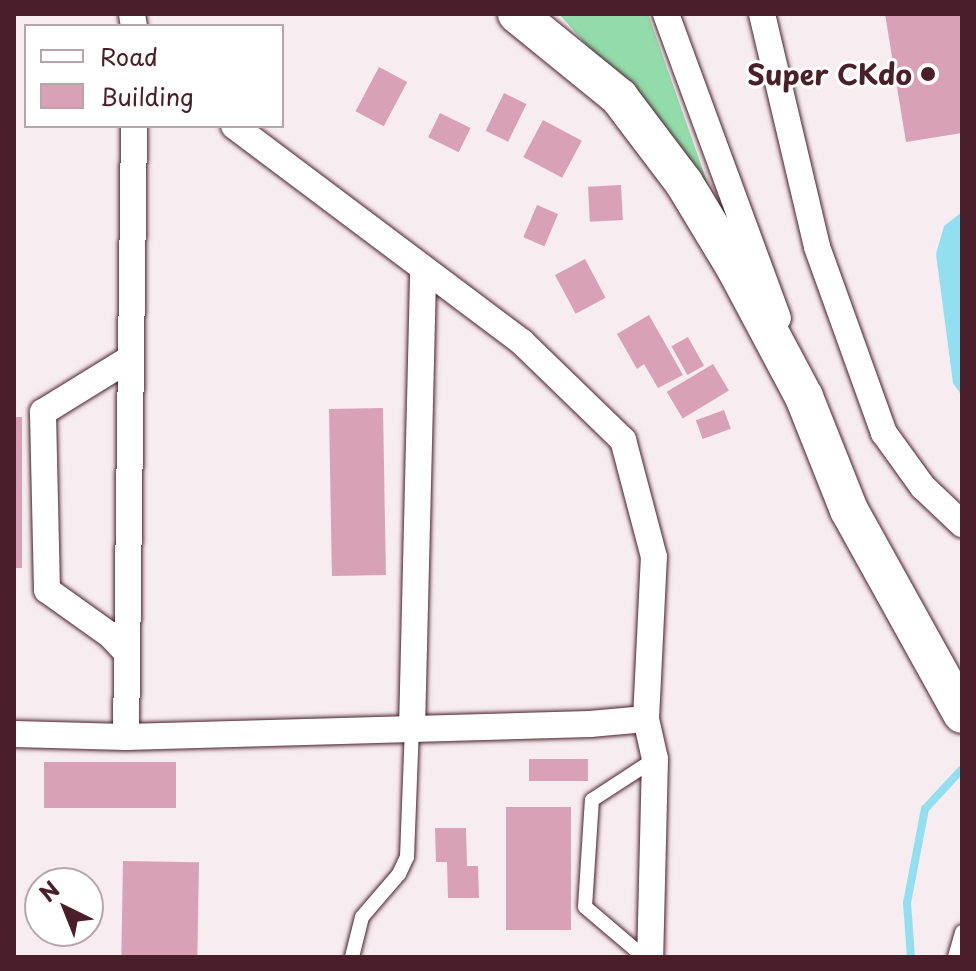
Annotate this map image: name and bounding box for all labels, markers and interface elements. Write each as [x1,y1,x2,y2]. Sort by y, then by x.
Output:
legend [24,24,284,128]
text: Road [100,38,158,74]
place label: Super CKdo [746,57,912,91]
marker: Super CKdo [919,65,937,83]
text: Building [100,78,194,114]
north arrow [24,867,104,947]
text: N [31,873,66,909]

